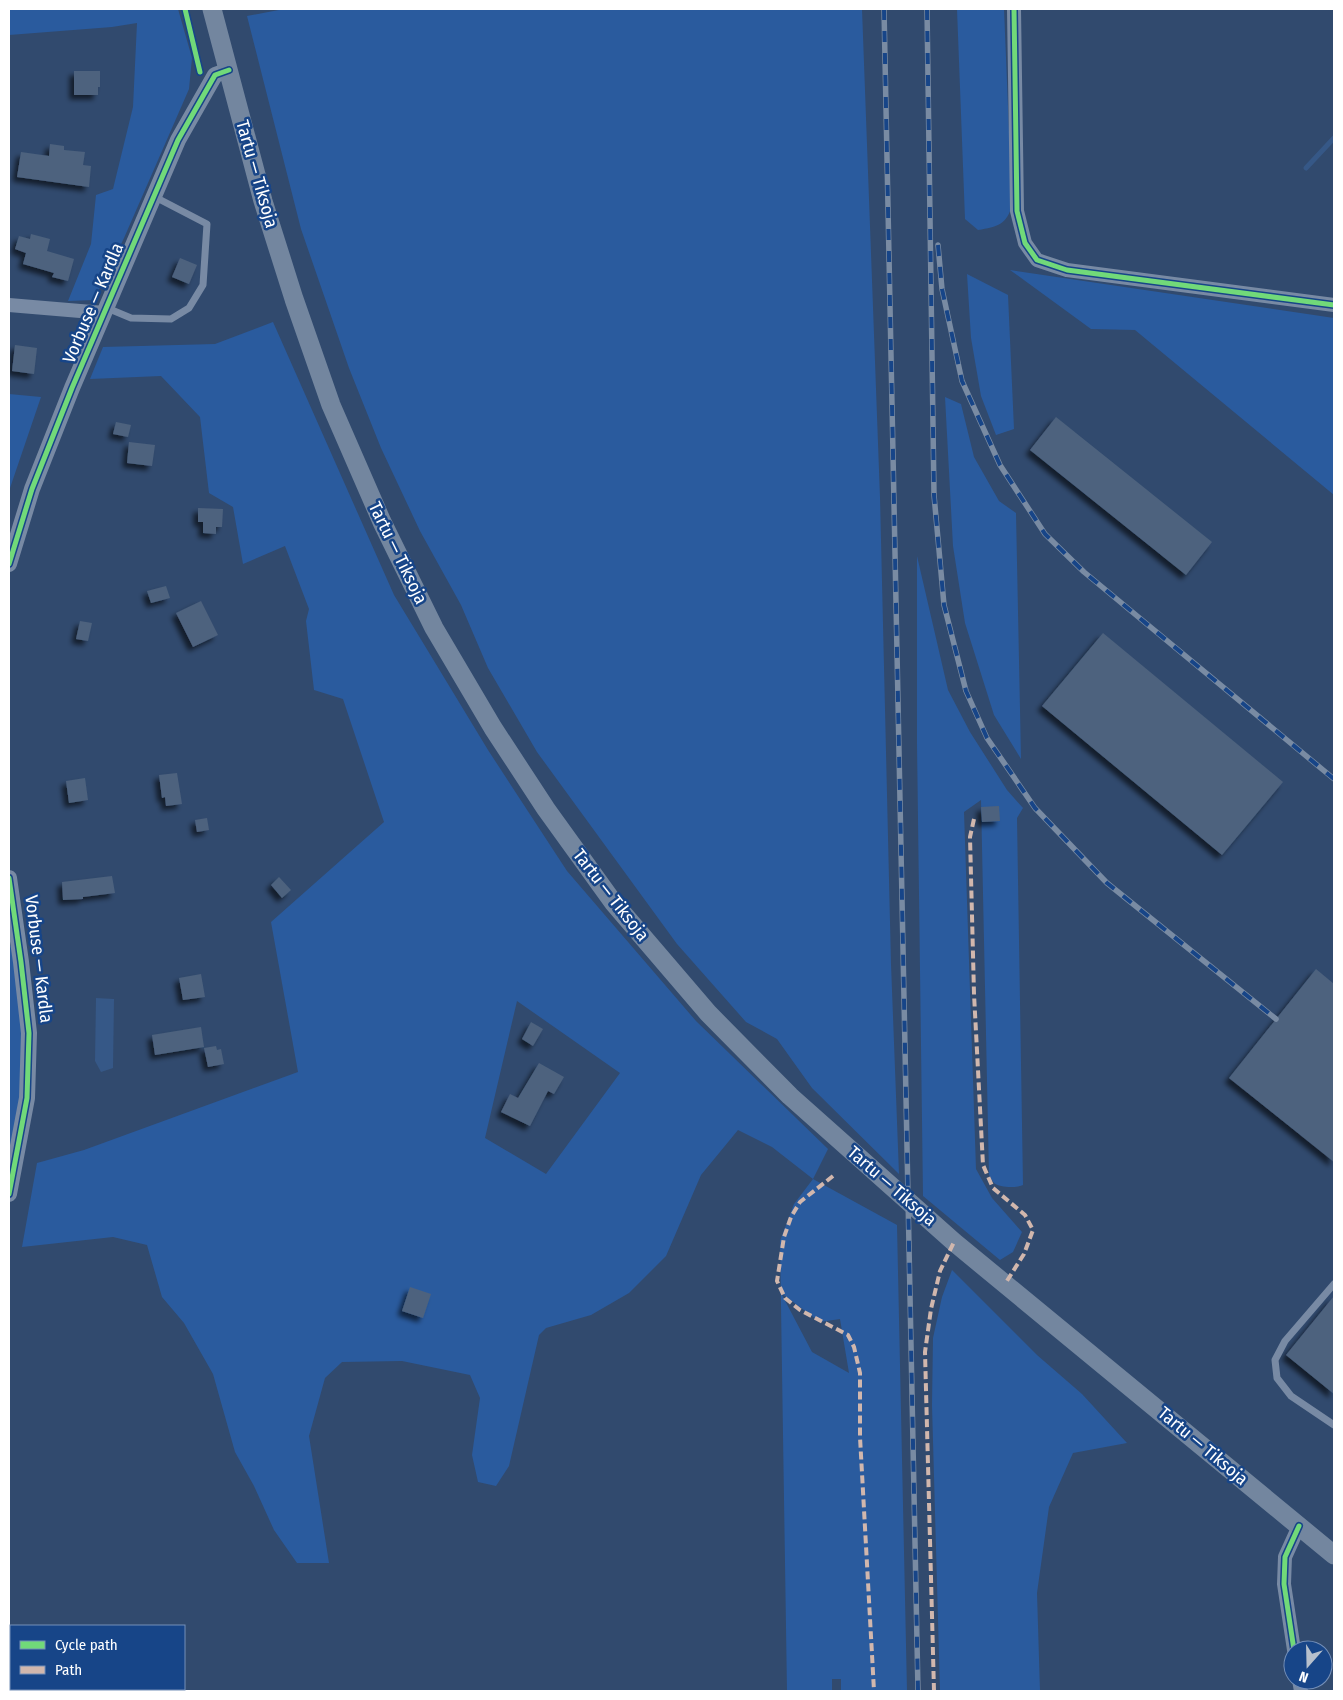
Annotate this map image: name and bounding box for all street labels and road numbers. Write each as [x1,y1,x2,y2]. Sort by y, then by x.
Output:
street label: Tartu — Tiksoja [231,118,283,230]
street label: Vorbuse — Kardla [58,239,128,366]
street label: Tartu — Tiksoja [364,498,432,608]
street label: Tartu — Tiksoja [568,845,654,946]
street label: Vorbuse — Kardla [20,894,58,1024]
street label: Tartu — Tiksoja [843,1141,941,1231]
street label: Tartu — Tiksoja [1153,1402,1253,1490]

